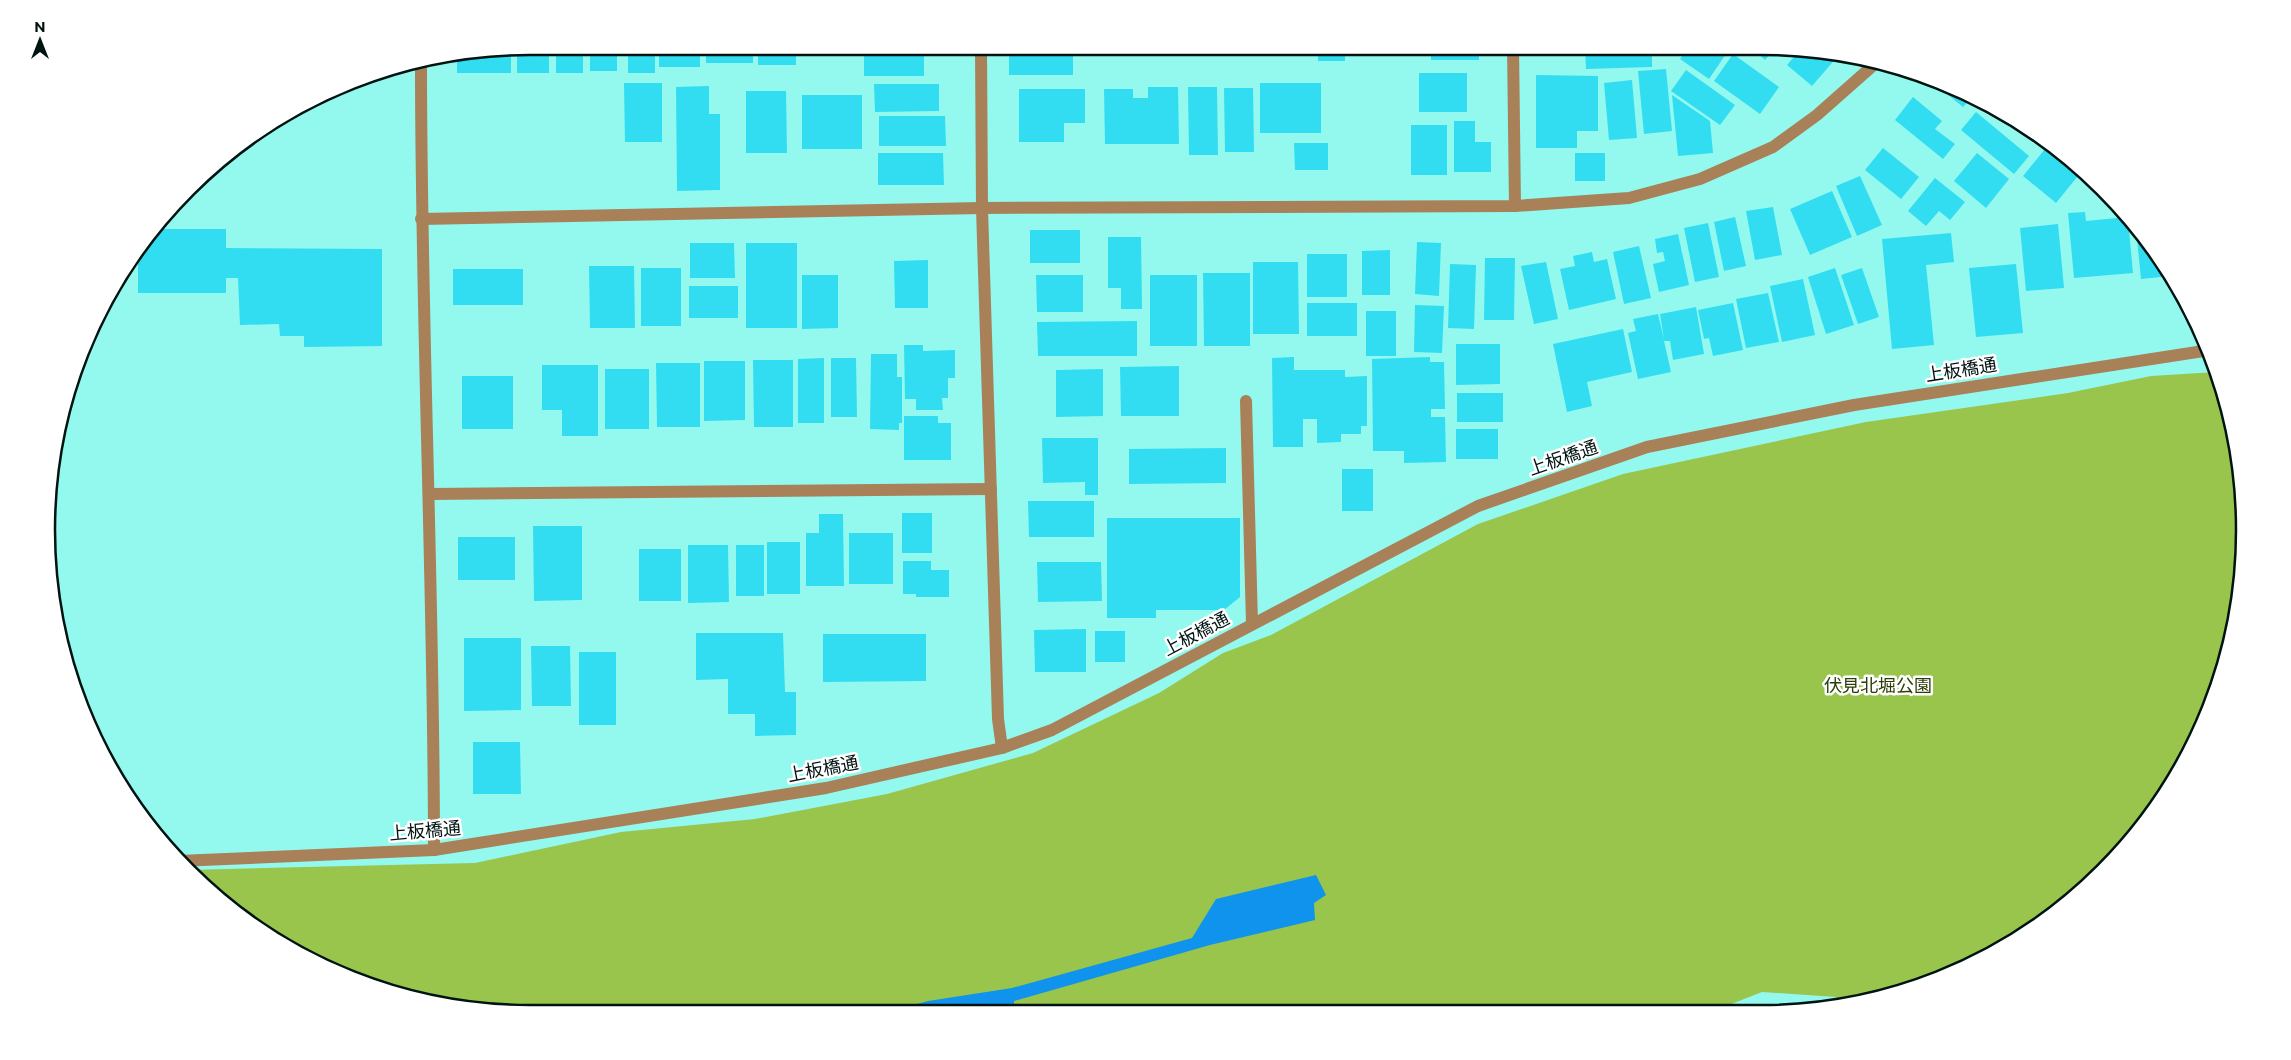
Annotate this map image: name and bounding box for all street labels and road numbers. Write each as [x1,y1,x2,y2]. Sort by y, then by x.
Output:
street label: 上板橋通 [1924,354,1998,386]
street label: 上板橋通 [1525,436,1601,480]
street label: 上板橋通 [1159,607,1233,661]
street label: 上板橋通 [786,751,860,787]
street label: 上板橋通 [388,817,462,845]

